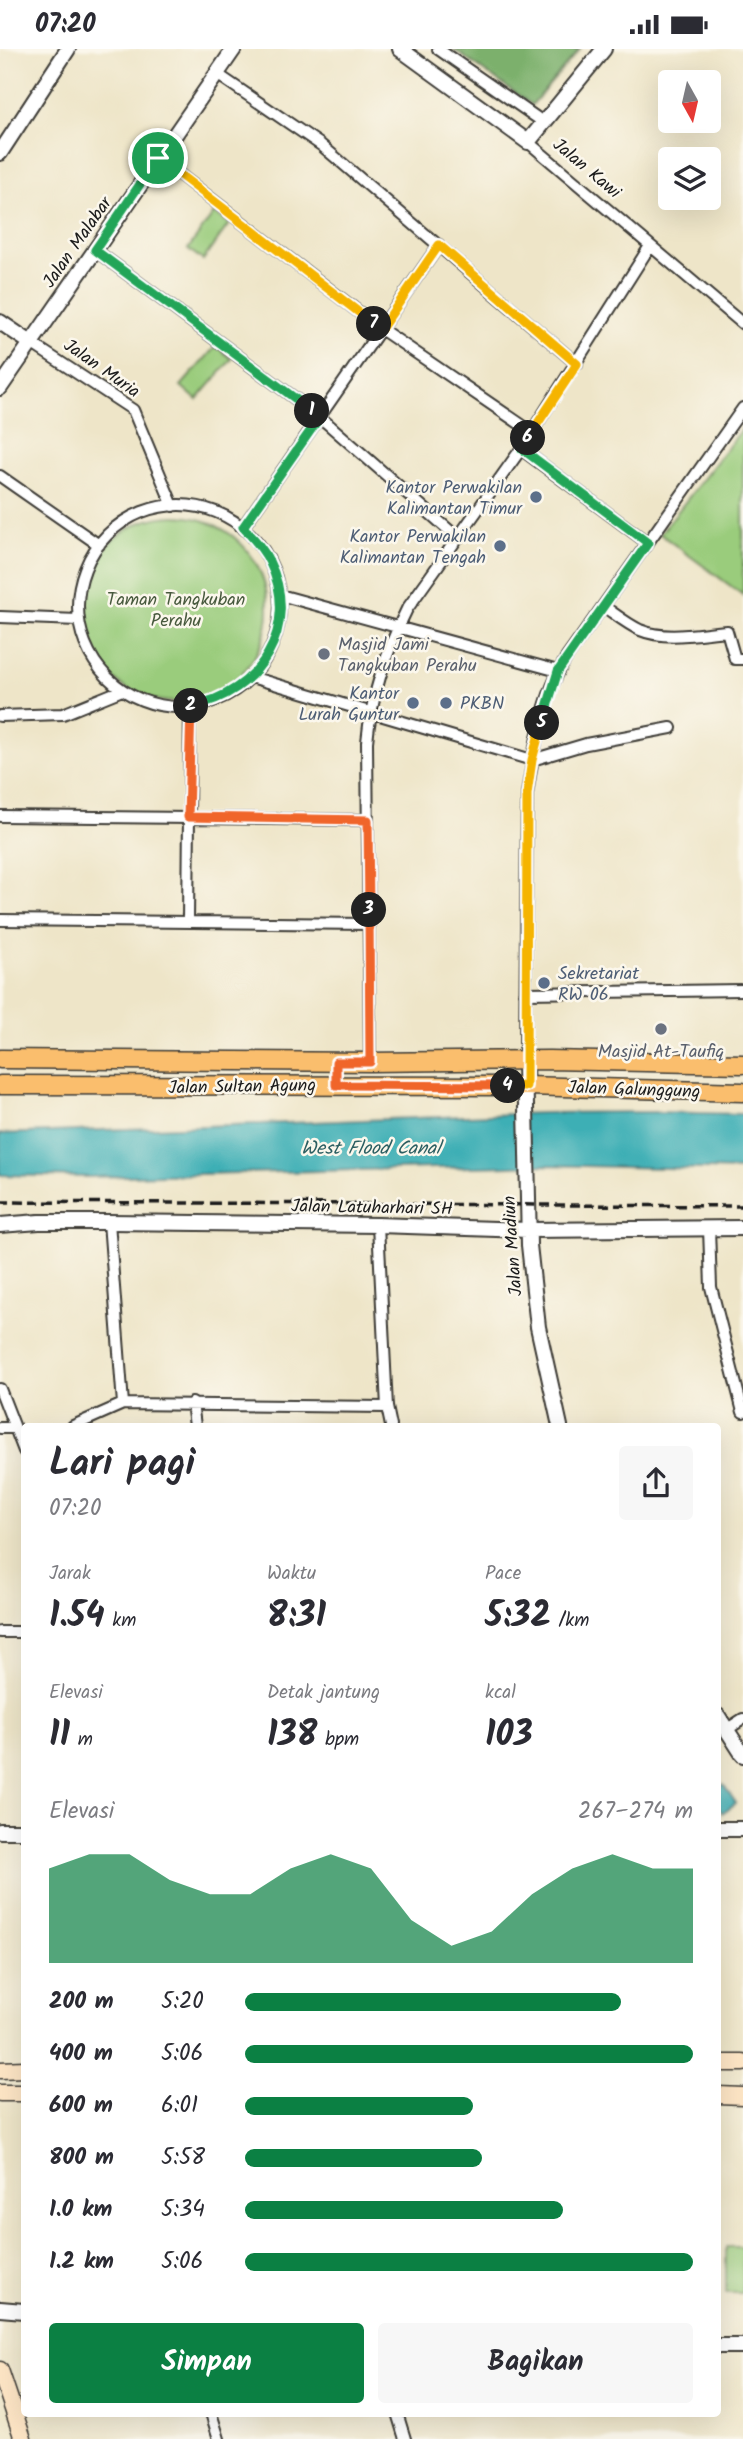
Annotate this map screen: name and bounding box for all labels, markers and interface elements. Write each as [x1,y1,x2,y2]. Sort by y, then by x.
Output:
text: 07:20 [35,4,96,46]
north arrow [658,70,721,133]
map controls [658,70,721,210]
pin [128,128,188,188]
street label: Jalan Kawi [545,132,627,207]
icon: arrive [139,139,177,177]
button: layers [658,147,721,210]
street label: Jalan Malabar [36,190,121,295]
pin: 7 [356,307,392,341]
text: 7 [369,308,378,338]
street label: Jalan Muria [57,332,146,406]
pin: 1 [294,393,330,429]
text: 1 [309,395,314,425]
pin: 6 [510,421,546,455]
text: 6 [522,422,533,452]
place label: Kantor Perwakilan Kalimantan Timur [385,474,523,524]
marker: Kantor Perwakilan Kalimantan Timur [528,489,544,505]
place label: Kantor Perwakilan Kalimantan Tengah [340,523,486,573]
marker: Kantor Perwakilan Kalimantan Tengah [492,538,508,554]
park label: Taman Tangkuban Perahu [107,586,245,636]
place label: Masjid Jami Tangkuban Perahu [338,631,477,681]
marker: Masjid Jami Tangkuban Perahu [316,646,332,662]
place label: Kantor Lurah Guntur [298,680,400,730]
pin: 2 [174,689,208,723]
text: 2 [185,690,196,720]
place label: PKBN [460,690,504,719]
marker: Kantor Lurah Guntur [405,695,421,711]
marker: PKBN [438,695,454,711]
pin: 5 [524,705,560,741]
text: 5 [537,707,546,737]
pin: 3 [352,893,386,927]
text: 3 [363,894,374,924]
place label: Sekretariat RW 06 [558,960,640,1010]
marker: Sekretariat RW 06 [536,975,552,991]
marker: Masjid At-Taufiq [653,1021,669,1037]
place label: Masjid At-Taufiq [598,1038,724,1067]
pin: 4 [490,1069,526,1103]
text: 4 [502,1070,513,1100]
street label: Jalan Sultan Agung [168,1072,316,1103]
street label: Jalan Galunggung [567,1074,701,1107]
water label: West Flood Canal [301,1134,444,1164]
street label: Jalan Latuharhari SH [291,1193,453,1224]
street label: Jalan Madiun [496,1195,531,1297]
text: Lari pagi [49,1435,195,1495]
button: share [619,1446,693,1520]
text: 07:20 [49,1491,102,1527]
text: Jarak [49,1559,91,1589]
text: Waktu [267,1559,316,1589]
text: Pace [485,1559,521,1589]
text: 1.54 [49,1589,105,1645]
text: 8:31 [267,1589,326,1645]
text: 5:32 [485,1589,551,1645]
text: km [105,1606,136,1636]
text: /km [551,1606,589,1636]
text: Elevasi [49,1678,103,1708]
text: Detak jantung [267,1678,380,1708]
text: kcal [485,1678,516,1708]
text: 11 [49,1708,70,1764]
text: 138 [267,1708,317,1764]
text: 103 [485,1708,533,1764]
text: m [70,1725,93,1755]
text: bpm [317,1725,359,1755]
text: Elevasi [49,1794,114,1830]
text: 267–274 m [578,1794,693,1830]
text: 200 m [49,1984,114,2020]
text: 5:20 [161,1984,204,2020]
text: 400 m [49,2036,113,2072]
text: 5:06 [161,2036,203,2072]
text: 600 m [49,2088,113,2124]
text: 6:01 [161,2088,198,2124]
text: 800 m [49,2140,114,2176]
text: 5:58 [161,2140,205,2176]
text: 1.0 km [49,2192,112,2228]
text: 5:34 [161,2192,205,2228]
text: 1.2 km [49,2244,114,2280]
text: 5:06 [161,2244,203,2280]
button: Simpan [49,2323,364,2403]
button: Bagikan [378,2323,693,2403]

